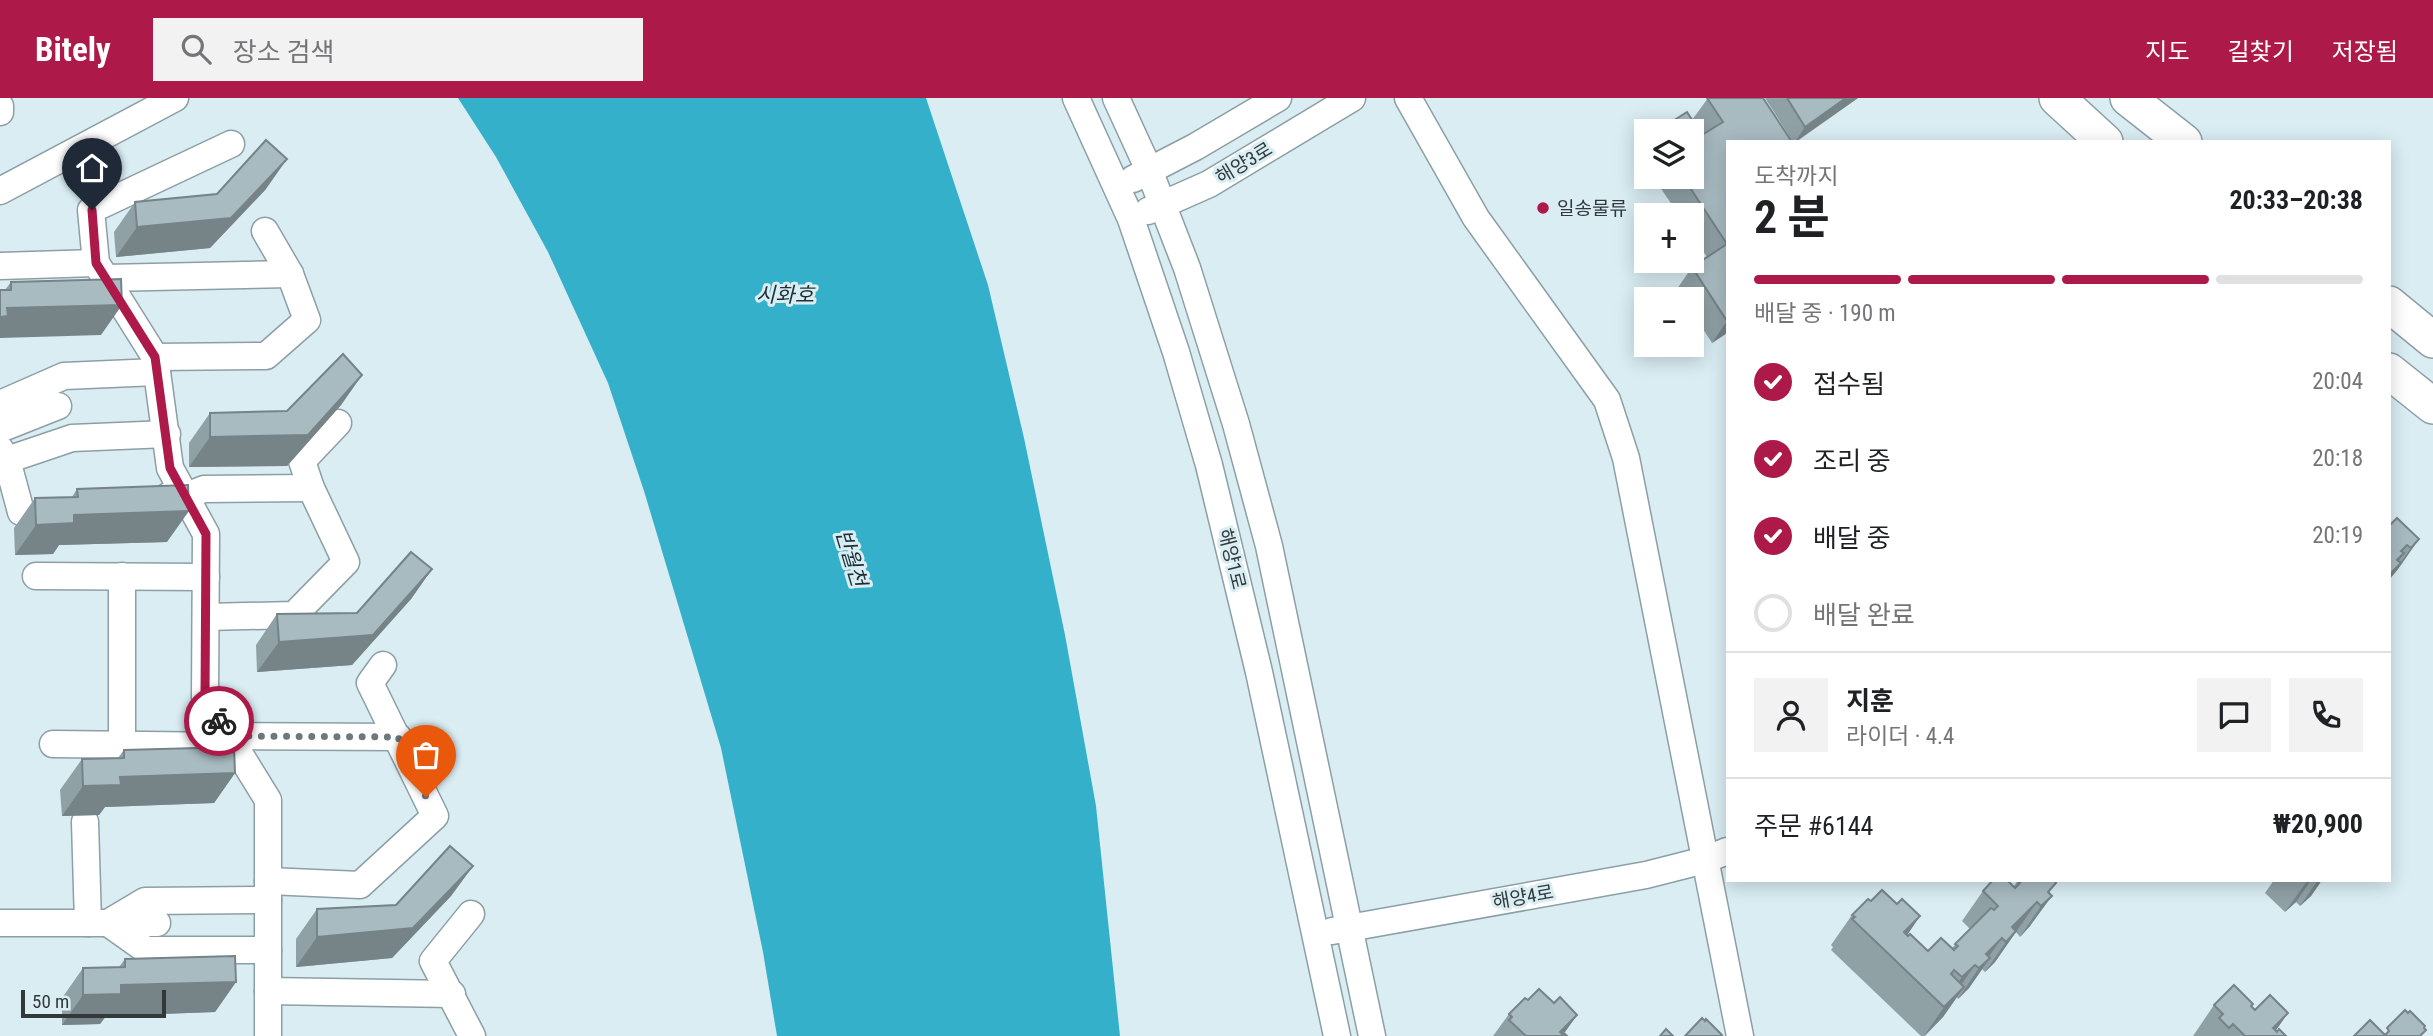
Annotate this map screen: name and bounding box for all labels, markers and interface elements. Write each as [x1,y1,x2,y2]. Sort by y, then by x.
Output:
search box [153,18,643,81]
text: Bitely [35,30,111,69]
icon: search [177,30,215,68]
text: 장소 검색 [233,37,334,67]
text: 지도 [2145,38,2190,66]
text: 길찾기 [2228,38,2294,66]
text: 저장됨 [2332,38,2398,66]
map controls [1634,119,1704,357]
button: layers [1634,119,1704,189]
street label: 해양3로 [1212,137,1276,189]
pin [62,138,122,210]
icon: home [73,149,111,187]
text: 도착까지 [1754,163,1839,190]
text: 20:33–20:38 [2229,185,2363,215]
text: 2 분 [1754,190,1830,244]
place label: 일송물류 [1557,197,1627,220]
marker: 일송물류 [1535,200,1551,216]
button: + [1634,203,1704,273]
water label: 시화호 [756,283,816,307]
button: − [1634,287,1704,357]
text: 배달 중 · 190 m [1754,300,1896,327]
icon: check [1754,363,1792,401]
text: 20:04 [2312,368,2363,395]
text: 접수됨 [1813,369,1885,399]
icon: check [1754,440,1792,478]
text: 20:18 [2312,445,2363,472]
text: 조리 중 [1813,446,1891,476]
icon: check [1754,517,1792,555]
text: 20:19 [2312,522,2363,549]
text: 배달 중 [1813,523,1891,553]
street label: 해양1로 [1213,526,1251,592]
water label: 반월천 [831,527,872,592]
text: 배달 완료 [1813,600,1915,630]
button: person [1754,678,1828,752]
button: chat [2197,678,2271,752]
button: phone [2289,678,2363,752]
courier [184,686,254,756]
text: 지훈 [1846,686,1894,716]
icon: bike [200,702,238,740]
text: 라이더 · 4.4 [1846,723,1954,750]
pin [396,725,456,797]
icon: bag [407,736,445,774]
text: ₩20,900 [2273,809,2363,839]
text: 주문 #6144 [1754,811,1873,841]
street label: 해양4로 [1491,880,1555,914]
scale bar [21,987,166,1019]
text: 50 m [32,990,69,1013]

